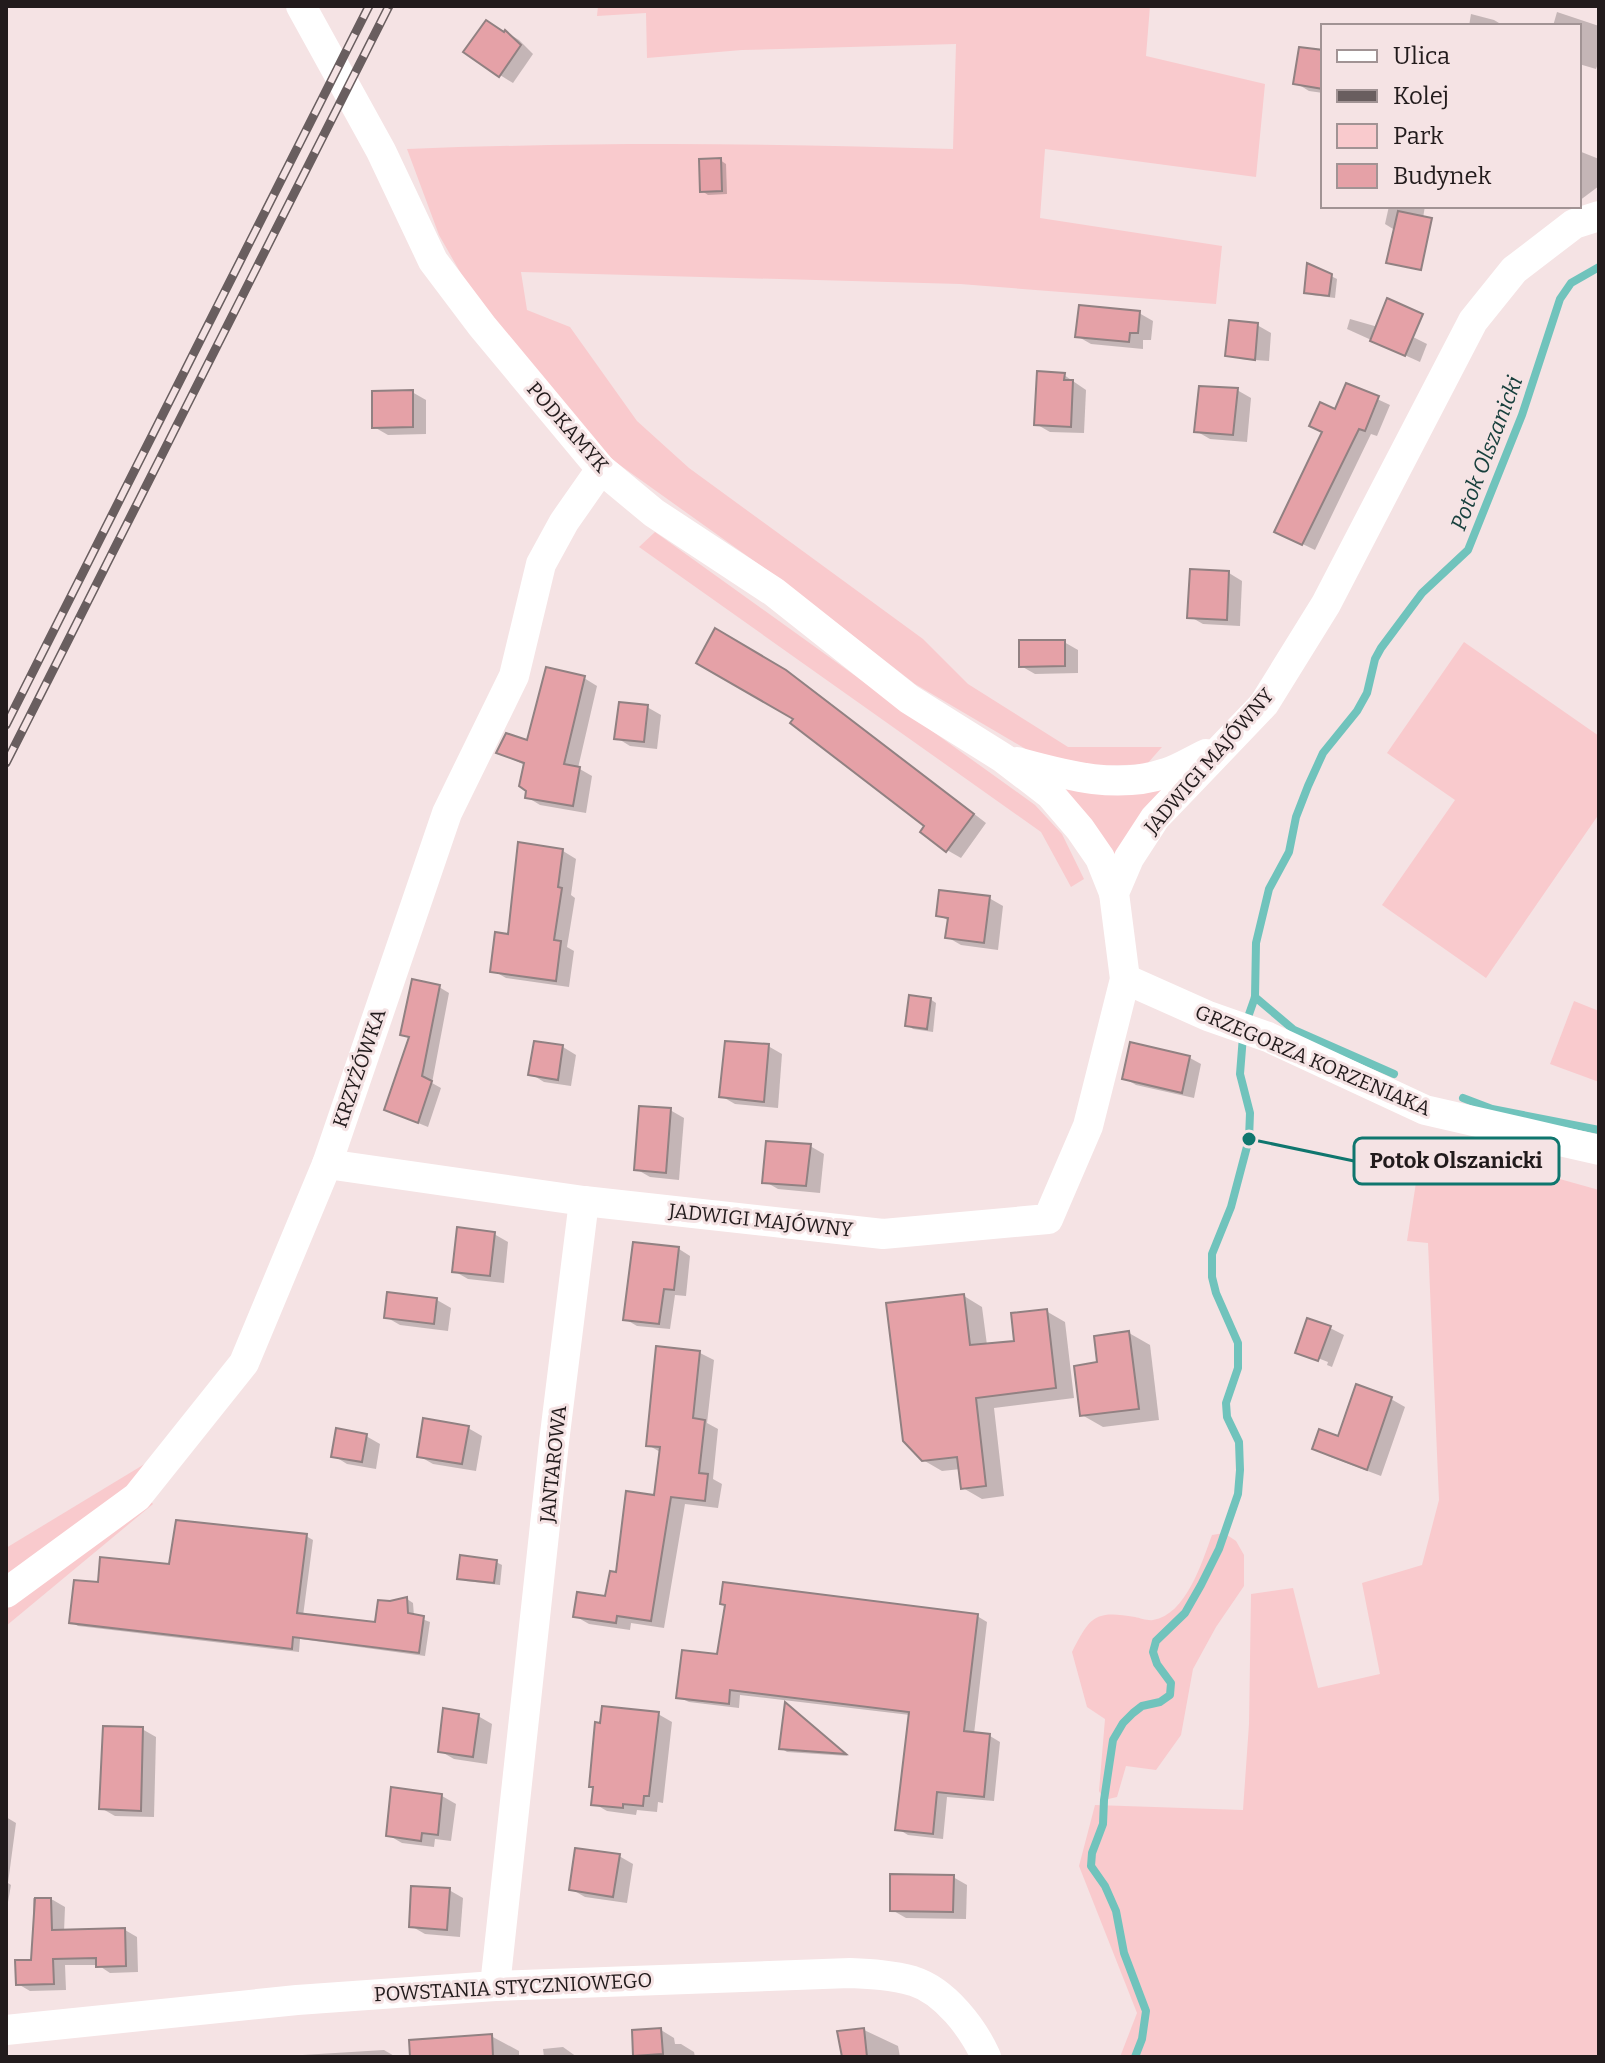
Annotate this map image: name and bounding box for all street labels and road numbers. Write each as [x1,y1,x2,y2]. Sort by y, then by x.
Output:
street label: PODKAMYK [522,377,614,477]
street label: JADWIGI MAJÓWNY [1139,683,1279,839]
street label: GRZEGORZA KORZENIAKA [1192,999,1435,1121]
street label: KRZYŻÓWKA [327,1005,391,1131]
street label: JADWIGI MAJÓWNY [667,1198,854,1242]
street label: JANTAROWA [535,1403,571,1525]
street label: POWSTANIA STYCZNIOWEGO [373,1968,653,2006]

